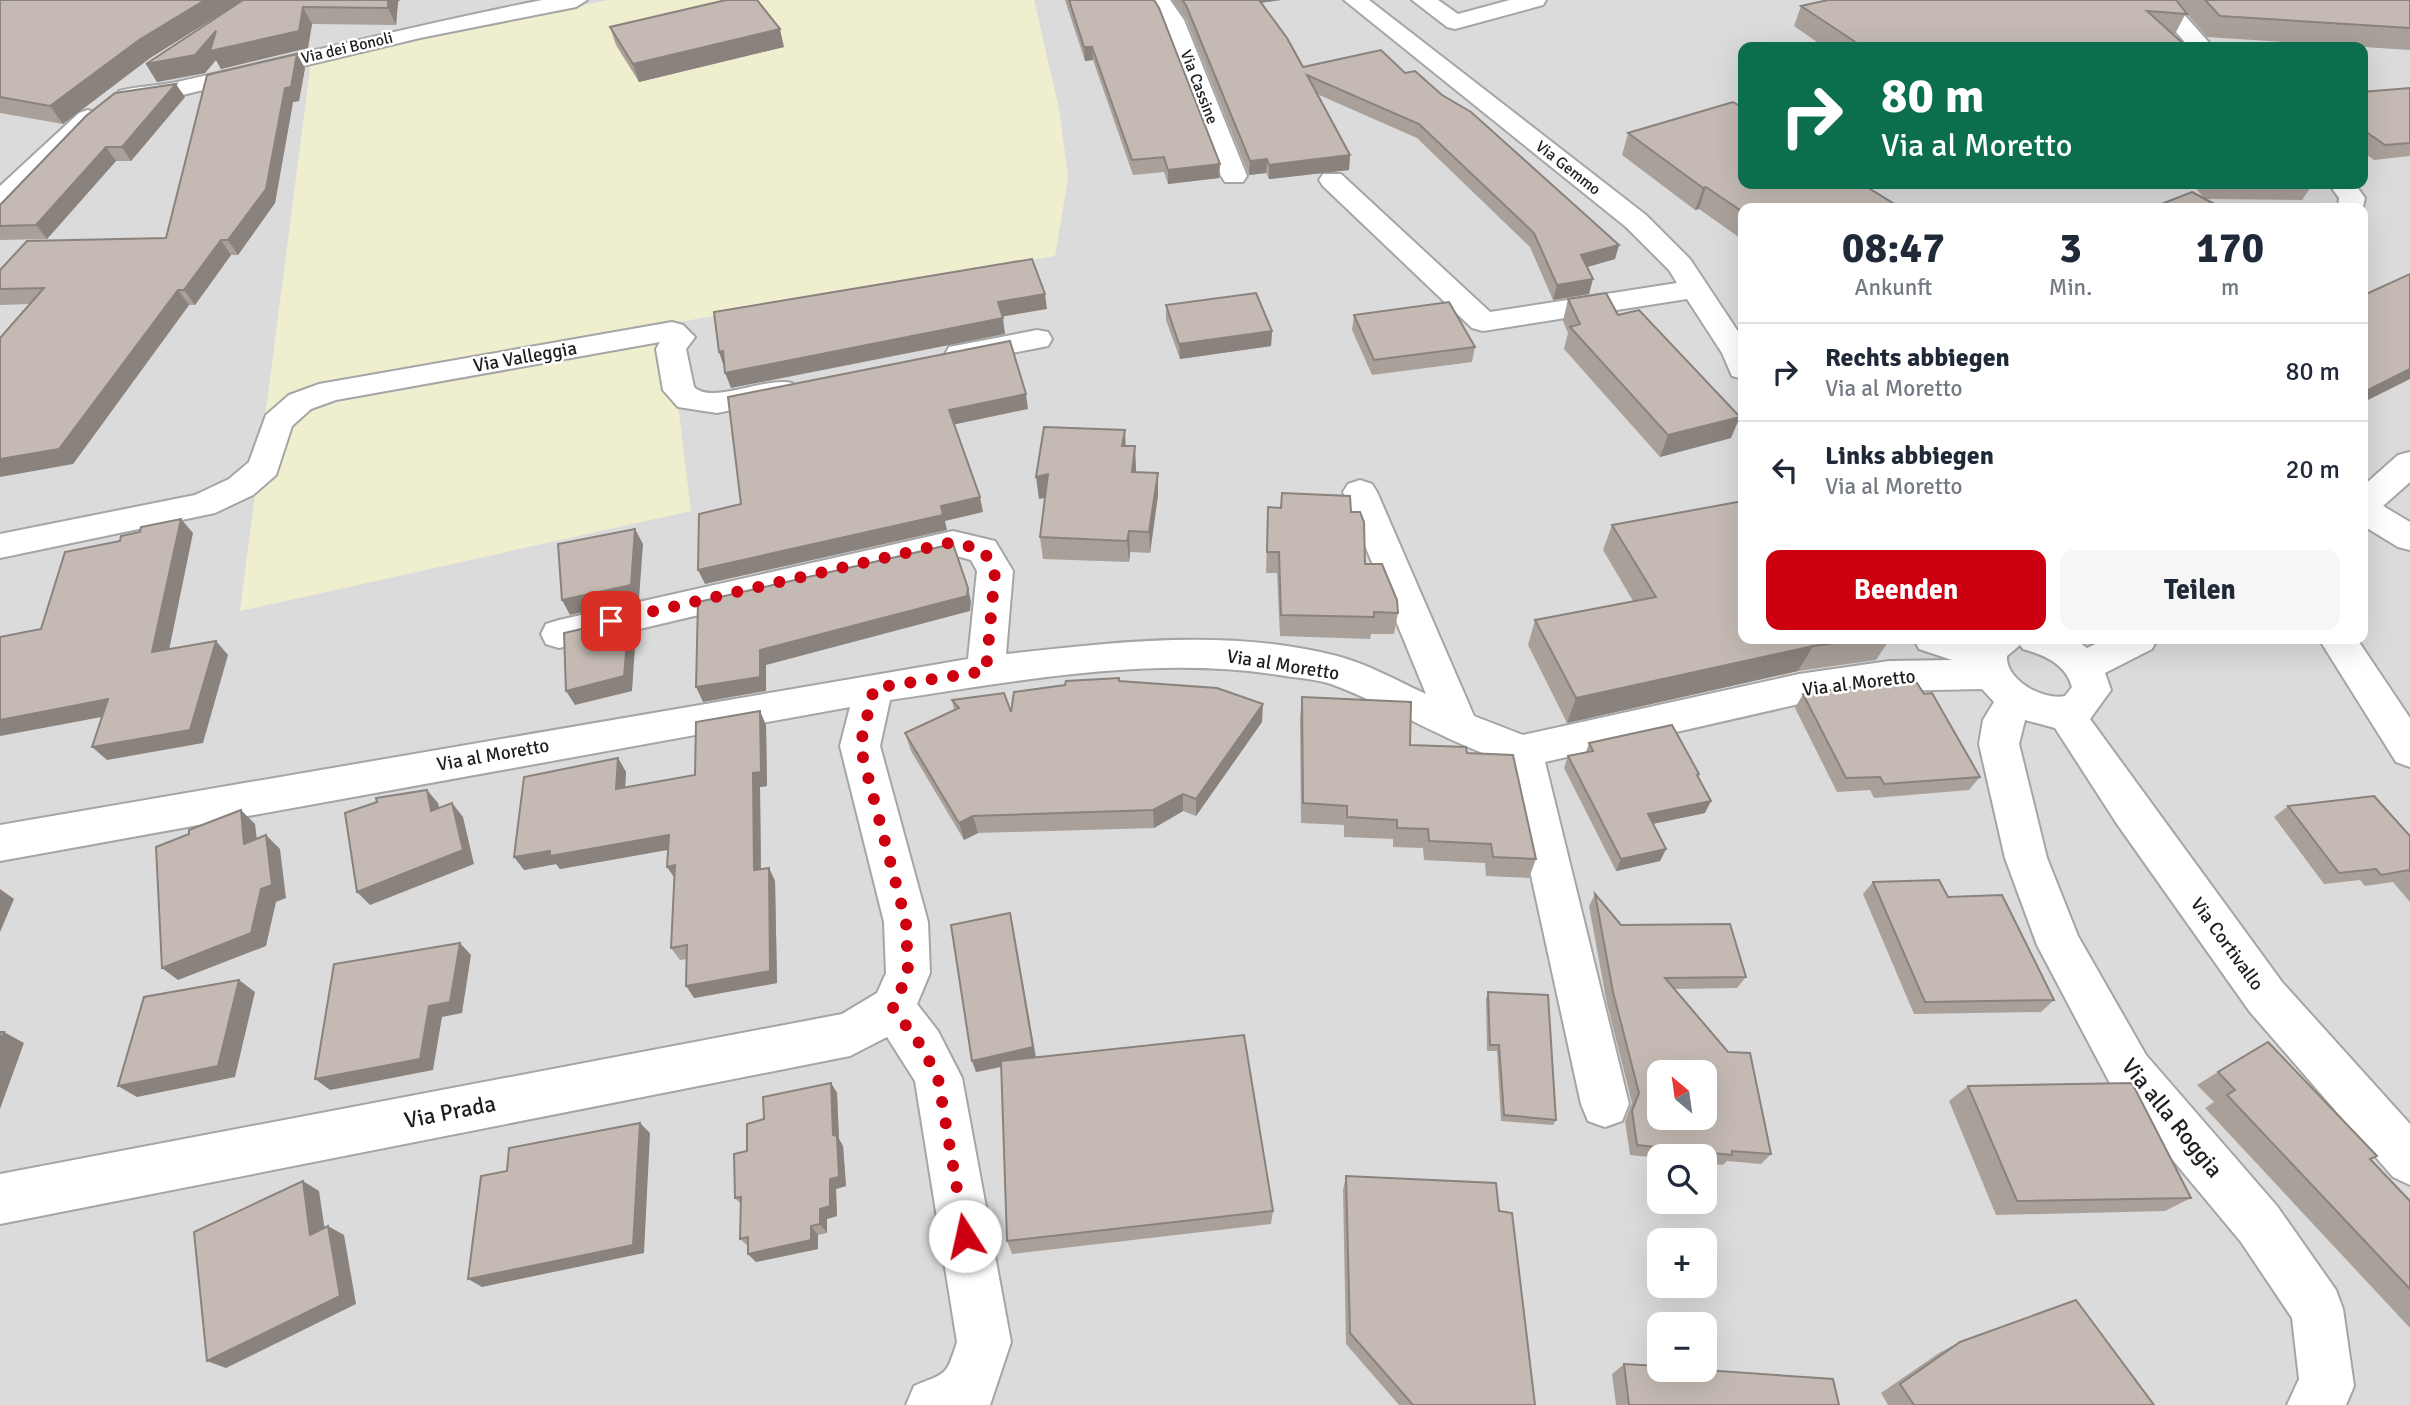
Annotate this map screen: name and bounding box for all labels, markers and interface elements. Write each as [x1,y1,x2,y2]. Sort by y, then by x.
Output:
street label: Via dei Bonoli [299,28,395,68]
street label: Via Cassine [1176,47,1222,127]
text: 80 m [1881,66,1984,126]
icon: right [1766,70,1857,161]
text: Via al Moretto [1881,126,2072,165]
street label: Via Gemmo [1531,136,1605,200]
text: 08:47 [1842,223,1945,274]
text: 3 [2059,223,2082,274]
text: 170 [2196,223,2264,274]
text: Ankunft [1854,273,1932,302]
text: Min. [2049,273,2092,302]
text: m [2221,273,2239,302]
street label: Via Valleggia [471,336,579,378]
text: Rechts abbiegen [1825,342,2010,374]
icon: right [1766,353,1804,391]
text: 80 m [2285,356,2340,388]
text: Via al Moretto [1825,374,1963,403]
text: Links abbiegen [1825,440,1994,472]
icon: left [1766,451,1804,489]
text: 20 m [2285,454,2340,486]
text: Via al Moretto [1825,472,1963,501]
button: Beenden [1766,550,2046,630]
button: Teilen [2060,550,2340,630]
pin [581,591,641,651]
icon: arrive [592,602,630,640]
street label: Via al Moretto [1225,644,1341,686]
street label: Via al Moretto [1801,664,1917,702]
street label: Via al Moretto [435,733,551,777]
street label: Via Cortivallo [2185,893,2269,995]
street label: Via alla Roggia [2115,1052,2229,1184]
north arrow [1647,1060,1717,1130]
map controls [1647,1060,1717,1382]
street label: Via Prada [402,1089,498,1135]
button: search [1647,1144,1717,1214]
position arrow [928,1199,1002,1273]
button: + [1647,1228,1717,1298]
button: − [1647,1312,1717,1382]

